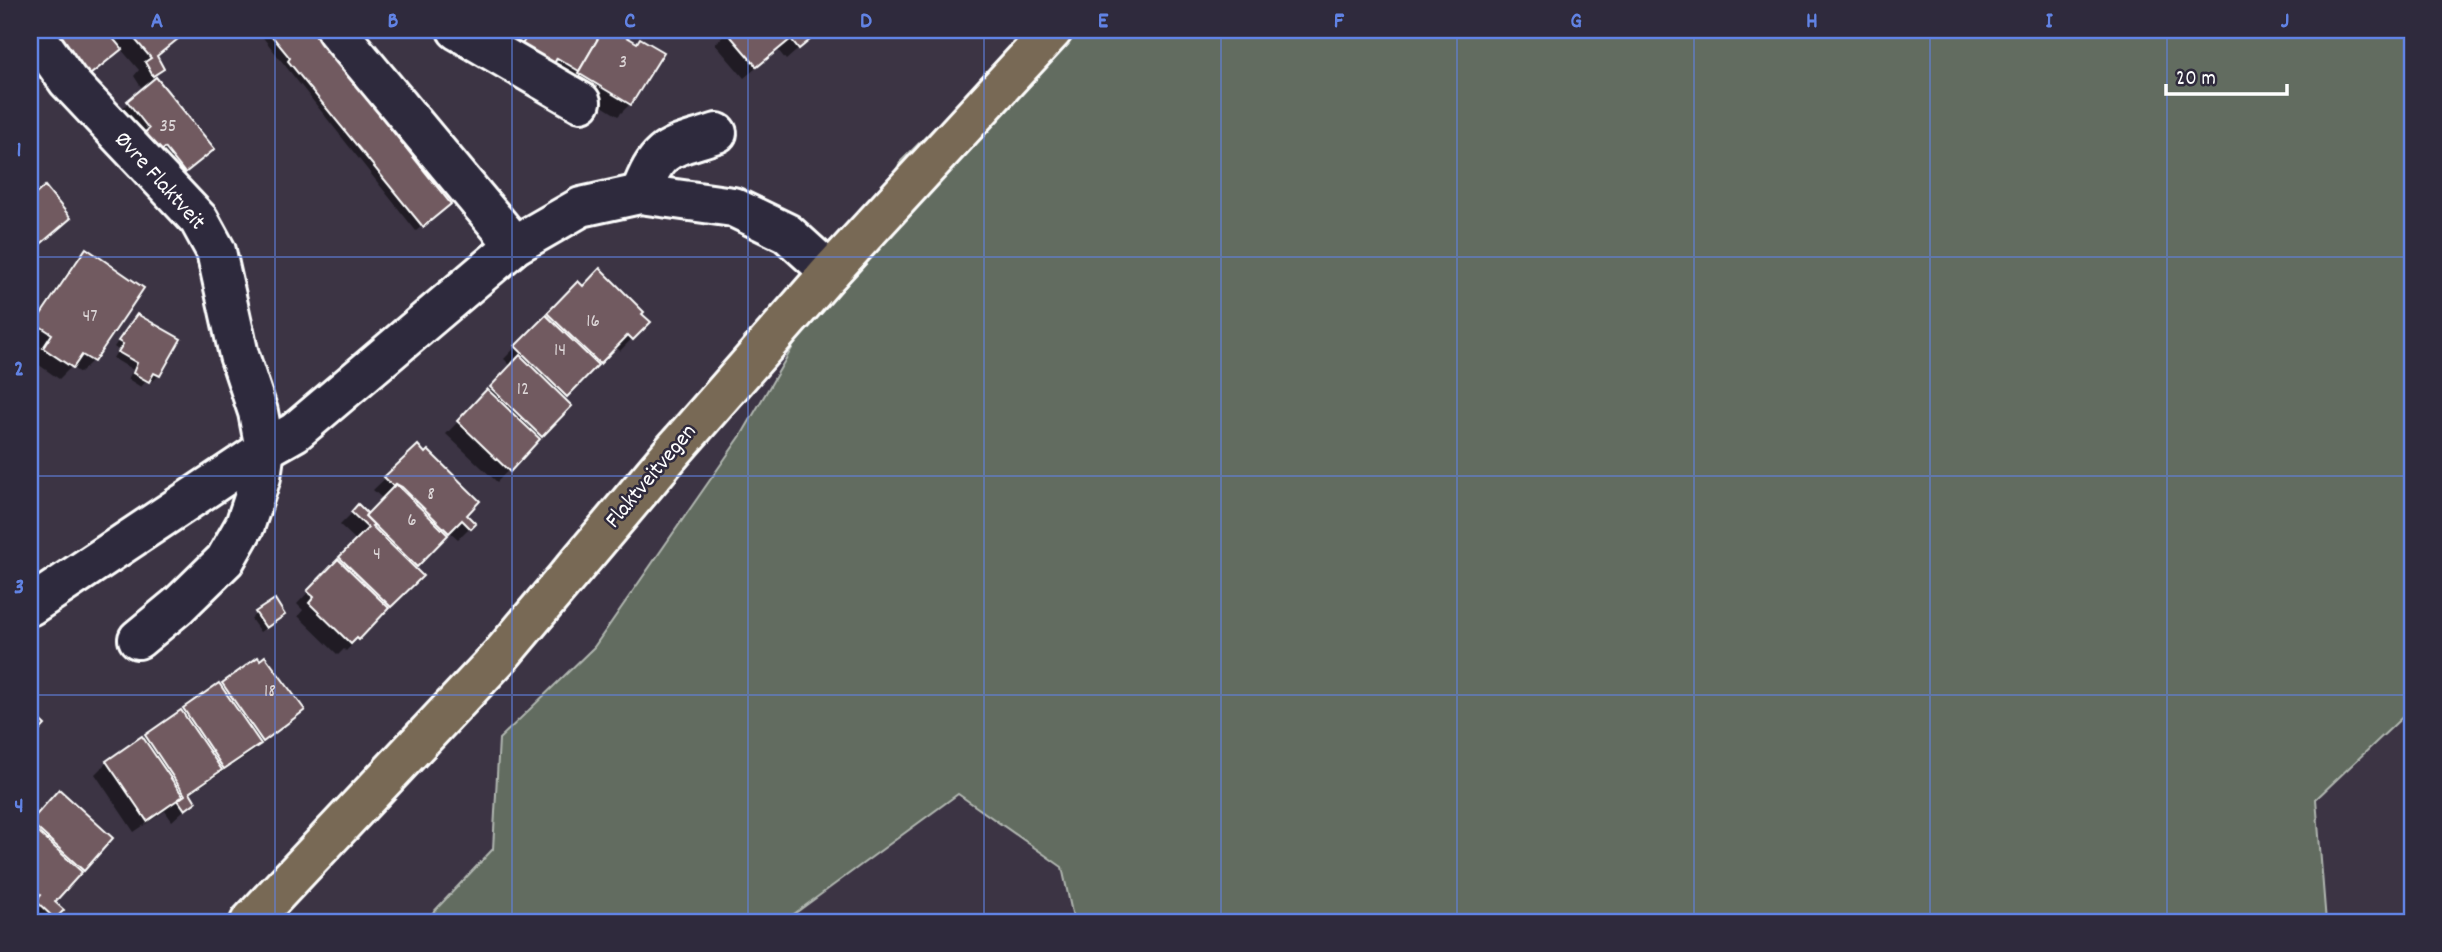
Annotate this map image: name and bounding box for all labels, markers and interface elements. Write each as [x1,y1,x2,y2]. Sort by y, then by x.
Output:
text: A [151,6,163,39]
text: B [388,6,399,39]
text: C [624,6,636,39]
text: D [860,6,872,39]
text: E [1098,6,1109,39]
text: F [1334,6,1345,39]
text: G [1570,6,1582,39]
text: H [1806,6,1818,39]
text: I [2045,6,2053,39]
text: J [2281,6,2289,39]
house number: 3 [619,50,627,77]
scale bar [2166,52,2286,96]
text: 20 m [2176,65,2216,95]
house number: 35 [159,114,177,141]
street label: Øvre Flaktveit [106,125,212,239]
text: 1 [16,135,22,168]
house number: 47 [82,304,98,331]
house number: 16 [586,309,600,336]
house number: 14 [554,338,566,365]
text: 2 [14,354,24,387]
house number: 12 [517,377,529,404]
street label: Flaktveitvegen [598,418,706,536]
house number: 8 [427,482,435,509]
house number: 6 [407,508,417,535]
house number: 4 [373,542,381,569]
text: 3 [14,572,24,605]
house number: 18 [264,679,276,706]
text: 4 [14,791,24,824]

